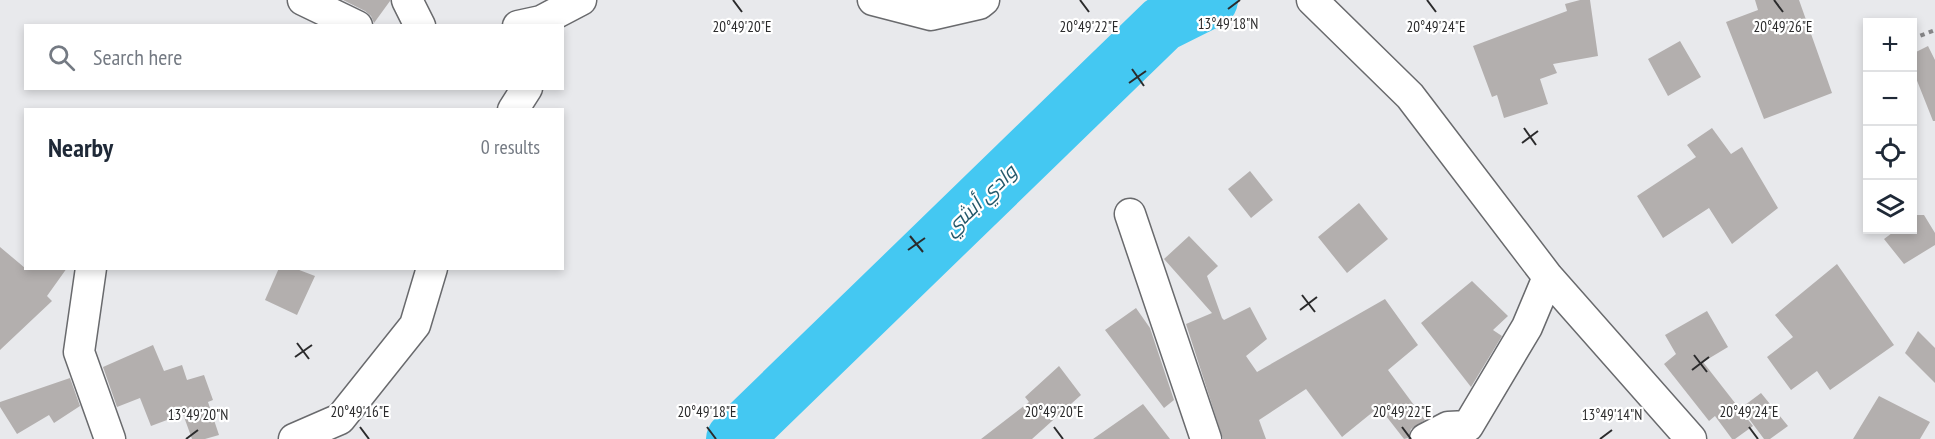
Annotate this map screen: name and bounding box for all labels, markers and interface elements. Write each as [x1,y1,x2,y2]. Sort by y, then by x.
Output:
text: 13°49'18"N [1198,14,1258,33]
text: 20°49'20"E [712,17,772,36]
text: 20°49'22"E [1059,17,1119,36]
text: 20°49'24"E [1406,17,1466,36]
text: 20°49'26"E [1753,17,1813,36]
map controls [1863,18,1917,234]
button: + [1863,18,1917,72]
search box [24,24,564,90]
icon: search [45,41,78,74]
text: Search here [93,43,182,71]
button: − [1863,72,1917,126]
button: locate [1863,126,1917,180]
text: Nearby [48,131,113,164]
text: 0 results [481,134,540,160]
water label: وادي أبشي [938,158,1025,243]
button: layers [1863,180,1917,234]
text: 20°49'16"E [330,402,390,421]
text: 20°49'18"E [677,402,737,421]
text: 20°49'20"E [1024,402,1084,421]
text: 20°49'22"E [1372,402,1432,421]
text: 20°49'24"E [1719,402,1779,421]
text: 13°49'20"N [168,405,228,424]
text: 13°49'14"N [1582,405,1642,424]

